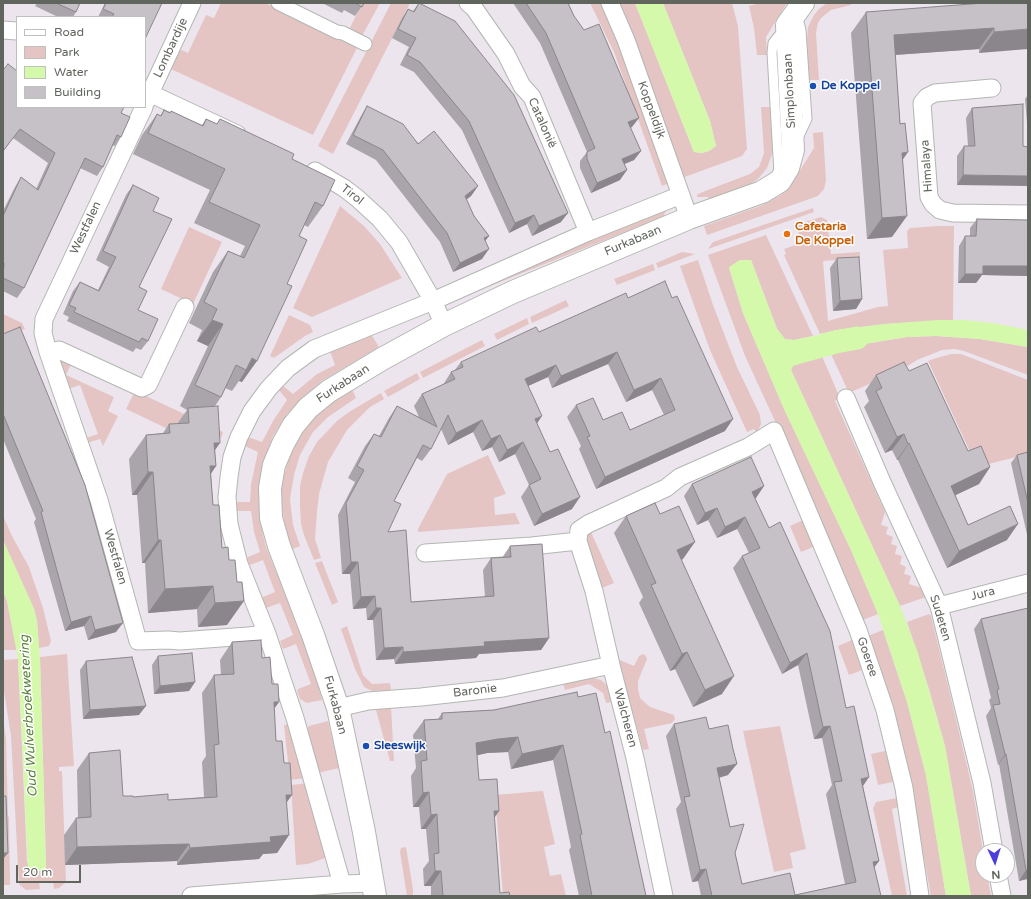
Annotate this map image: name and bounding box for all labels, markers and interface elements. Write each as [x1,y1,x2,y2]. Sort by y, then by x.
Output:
legend [16,16,146,108]
street label: Lombardije [151,16,191,80]
text: Road [54,25,84,39]
text: Park [54,45,80,59]
street label: Simplonbaan [781,53,799,129]
text: Water [54,65,88,79]
street label: Koppeldijk [634,79,668,141]
place label: De Koppel [821,79,880,93]
marker: De Koppel [808,81,818,91]
text: Building [54,85,101,99]
street label: Catalonië [525,96,559,150]
street label: Himalaya [918,139,936,193]
street label: Tirol [338,182,366,208]
street label: Westfalen [67,199,105,257]
place label: Cafetaria De Koppel [795,220,854,248]
street label: Furkabaan [602,223,664,259]
marker: Cafetaria De Koppel [782,229,792,239]
street label: Furkabaan [314,362,372,406]
street label: Westfalen [100,528,130,586]
street label: Jura [969,584,997,604]
street label: Sudeten [926,593,954,643]
water label: Oud Wulverbroekwetering [17,635,41,797]
street label: Goeree [853,635,881,679]
street label: Furkabaan [320,674,350,736]
street label: Baronie [452,681,498,701]
street label: Walcheren [610,687,640,749]
place label: Sleeswijk [374,739,426,753]
marker: Sleeswijk [361,741,371,751]
north arrow [975,843,1015,883]
scale bar [18,857,83,883]
text: 20 m [23,865,52,879]
text: N [991,868,1001,881]

